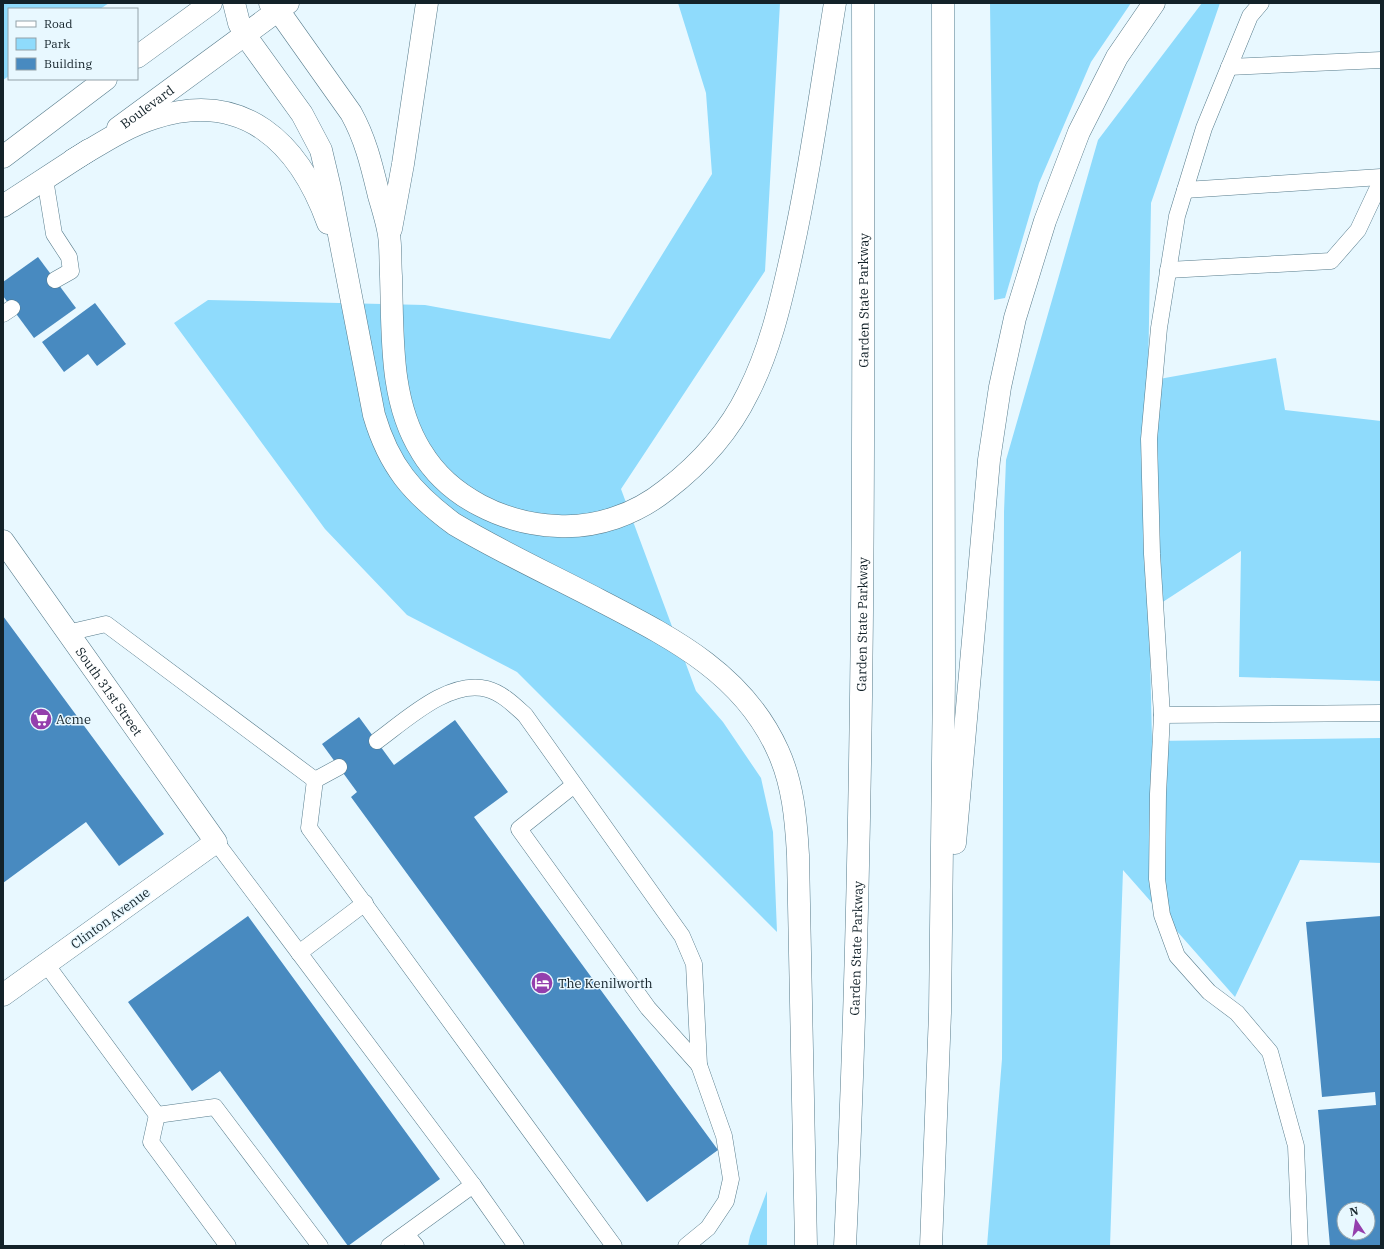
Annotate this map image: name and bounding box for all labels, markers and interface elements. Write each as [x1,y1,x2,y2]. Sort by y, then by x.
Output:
legend [8,8,138,80]
text: Road [44,16,73,31]
text: Park [44,36,70,51]
text: Building [44,56,92,71]
street label: Boulevard [117,82,178,132]
street label: Garden State Parkway [855,233,872,368]
street label: Garden State Parkway [853,557,871,692]
street label: South 31st Street [72,644,146,740]
supermarket icon: Acme [28,706,54,732]
place label: Acme [56,711,91,728]
street label: Garden State Parkway [846,881,867,1016]
street label: Clinton Avenue [67,884,153,953]
hotel icon: The Kenilworth [529,970,555,996]
place label: The Kenilworth [558,975,653,992]
north arrow [1336,1201,1376,1241]
text: N [1348,1203,1360,1219]

